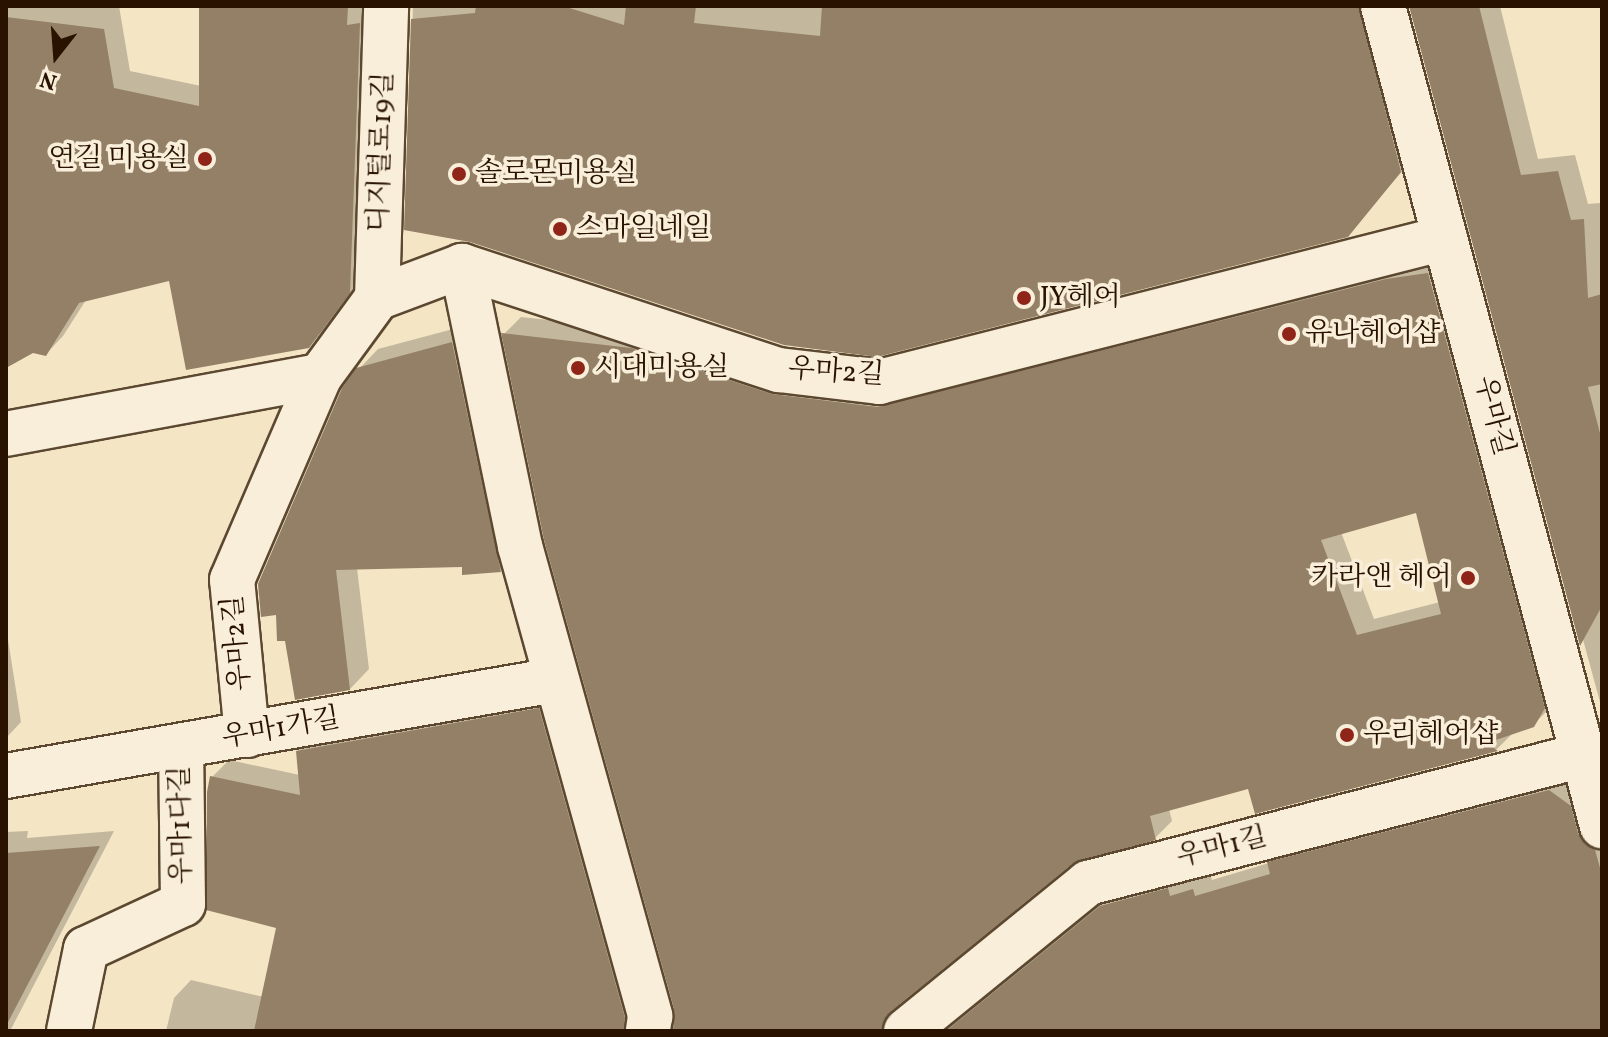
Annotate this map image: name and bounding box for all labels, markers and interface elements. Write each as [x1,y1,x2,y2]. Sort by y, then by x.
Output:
north arrow [16,16,96,96]
text: N [37,62,61,97]
street label: 디지털로19길 [362,71,402,233]
place label: 연길 미용실 [48,142,189,176]
marker: 연길 미용실 [196,150,214,168]
place label: 솔로몬미용실 [475,157,637,191]
marker: 솔로몬미용실 [450,165,468,183]
place label: 스마일네일 [576,212,711,246]
marker: 스마일네일 [551,220,569,238]
place label: JY헤어 [1040,281,1121,315]
marker: JY헤어 [1015,289,1033,307]
place label: 유나헤어샵 [1305,317,1440,351]
marker: 유나헤어샵 [1280,325,1298,343]
place label: 시대미용실 [594,351,729,385]
street label: 우마2길 [787,353,885,393]
marker: 시대미용실 [569,359,587,377]
street label: 우마길 [1466,372,1520,460]
place label: 카라앤 헤어 [1311,561,1452,595]
marker: 카라앤 헤어 [1459,569,1477,587]
street label: 우마2길 [217,594,259,692]
street label: 우마1가길 [219,702,343,756]
place label: 우리헤어샵 [1363,718,1498,752]
marker: 우리헤어샵 [1338,726,1356,744]
street label: 우마1다길 [164,765,200,885]
street label: 우마1길 [1173,821,1271,875]

